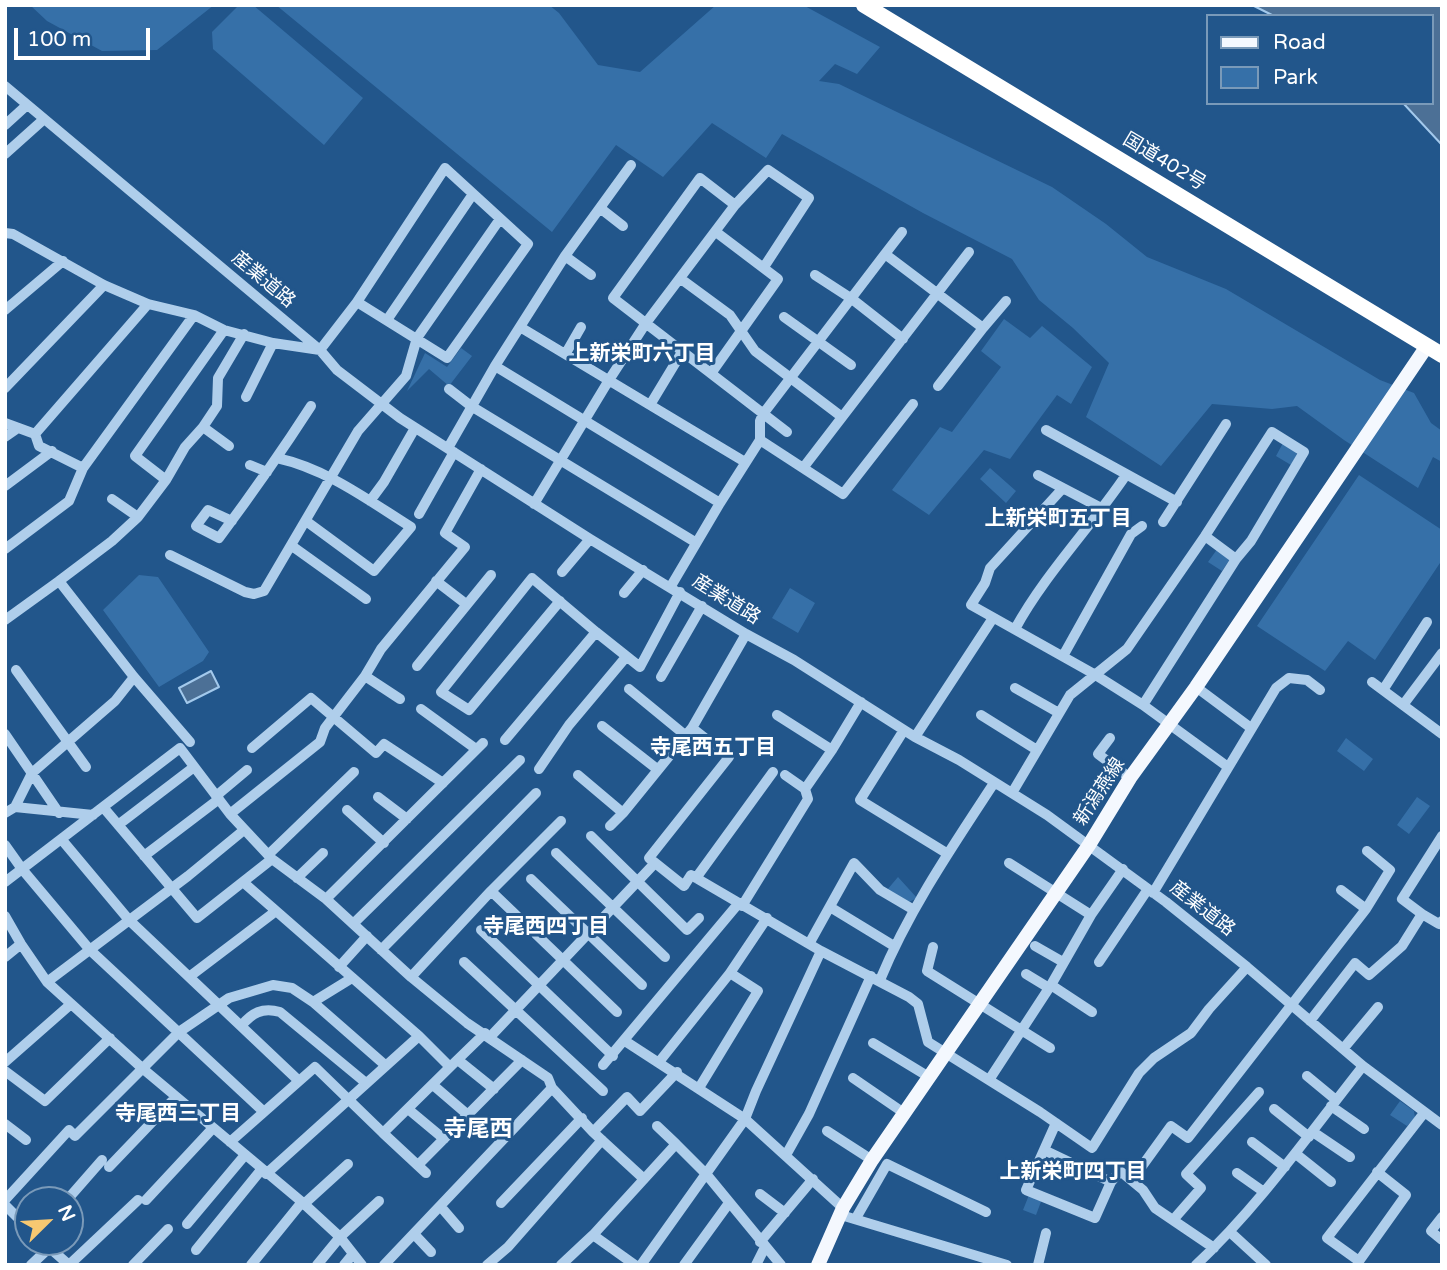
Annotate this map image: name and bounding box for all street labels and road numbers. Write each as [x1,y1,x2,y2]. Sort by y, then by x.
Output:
street label: 国道402号 [1118,128,1210,196]
street label: 産業道路 [227,247,299,313]
street label: 産業道路 [688,570,764,630]
street label: 新潟燕線 [1070,754,1130,830]
street label: 産業道路 [1165,877,1239,941]

